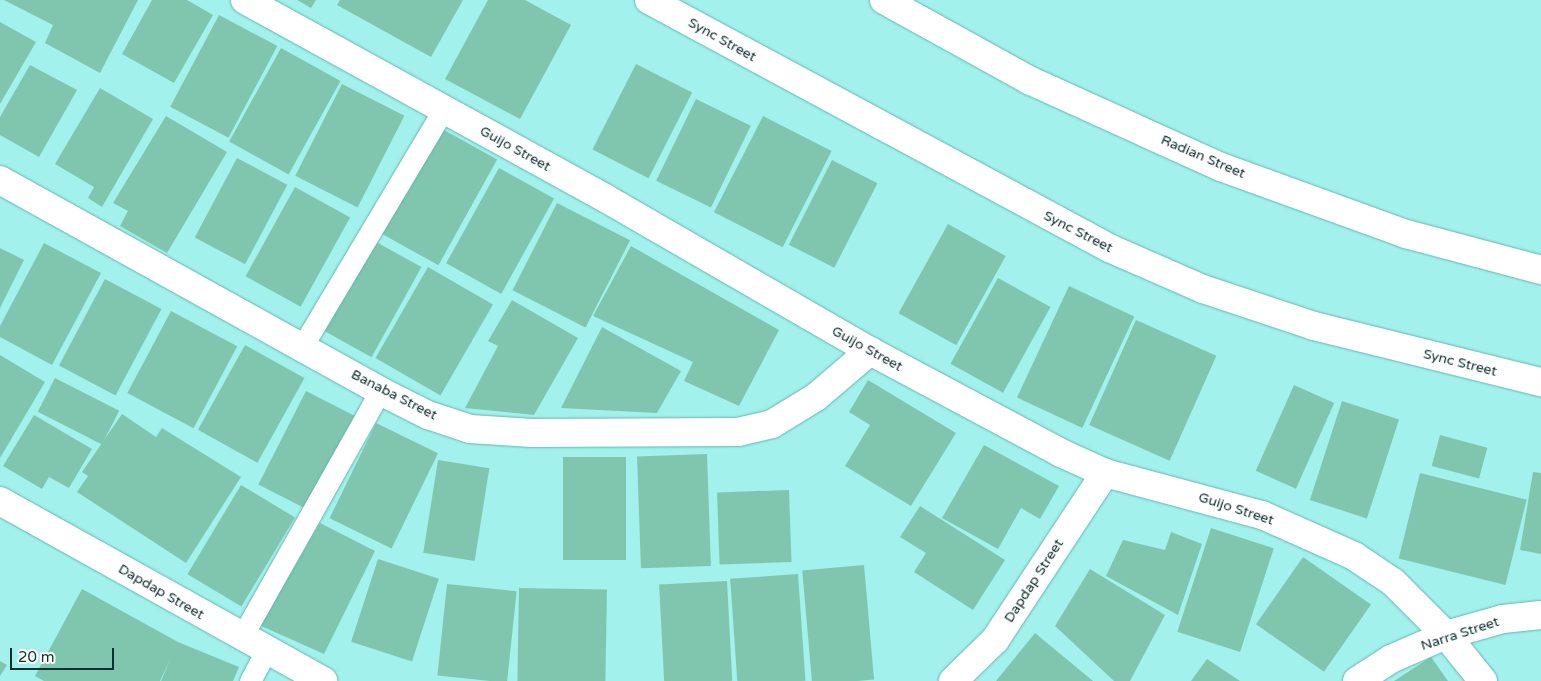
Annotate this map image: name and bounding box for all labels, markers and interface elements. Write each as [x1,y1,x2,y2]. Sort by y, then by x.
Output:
street label: Sync Street [685,14,759,66]
street label: Guijo Street [477,123,553,175]
street label: Radian Street [1158,132,1248,182]
street label: Sync Street [1041,207,1115,257]
street label: Guijo Street [829,323,905,375]
street label: Sync Street [1421,346,1499,380]
street label: Banaba Street [348,366,440,424]
street label: Guijo Street [1196,489,1276,529]
street label: Dapdap Street [1001,536,1067,626]
street label: Dapdap Street [115,561,207,623]
street label: Narra Street [1419,613,1501,655]
scale bar [12,638,116,670]
text: 20 m [18,648,55,666]

